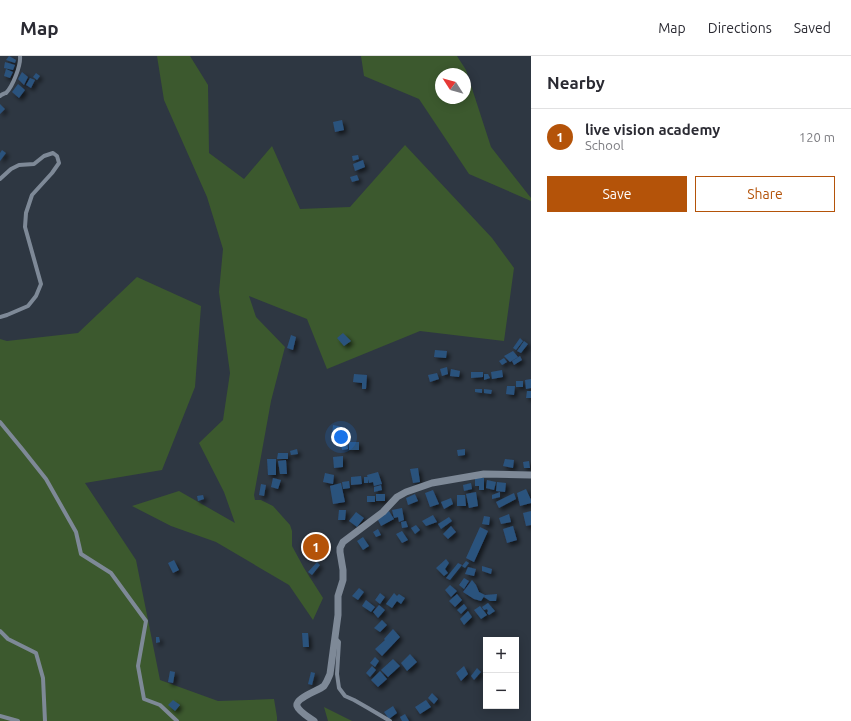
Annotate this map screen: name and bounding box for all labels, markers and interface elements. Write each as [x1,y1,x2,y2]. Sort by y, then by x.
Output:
text: Map [20,17,59,39]
text: Map [658,20,686,36]
text: Directions [708,20,772,36]
text: Saved [794,20,831,36]
north arrow [435,68,471,104]
text: Nearby [547,73,605,92]
text: live vision academy [585,121,720,138]
text: 1 [556,130,564,144]
text: 120 m [799,130,835,144]
text: School [585,138,624,152]
button: Save [547,176,687,212]
button: Share [695,176,835,212]
your location [331,427,351,447]
pin: 1 [303,532,329,562]
map controls [483,637,519,709]
button: + [483,637,519,673]
button: − [483,673,519,709]

